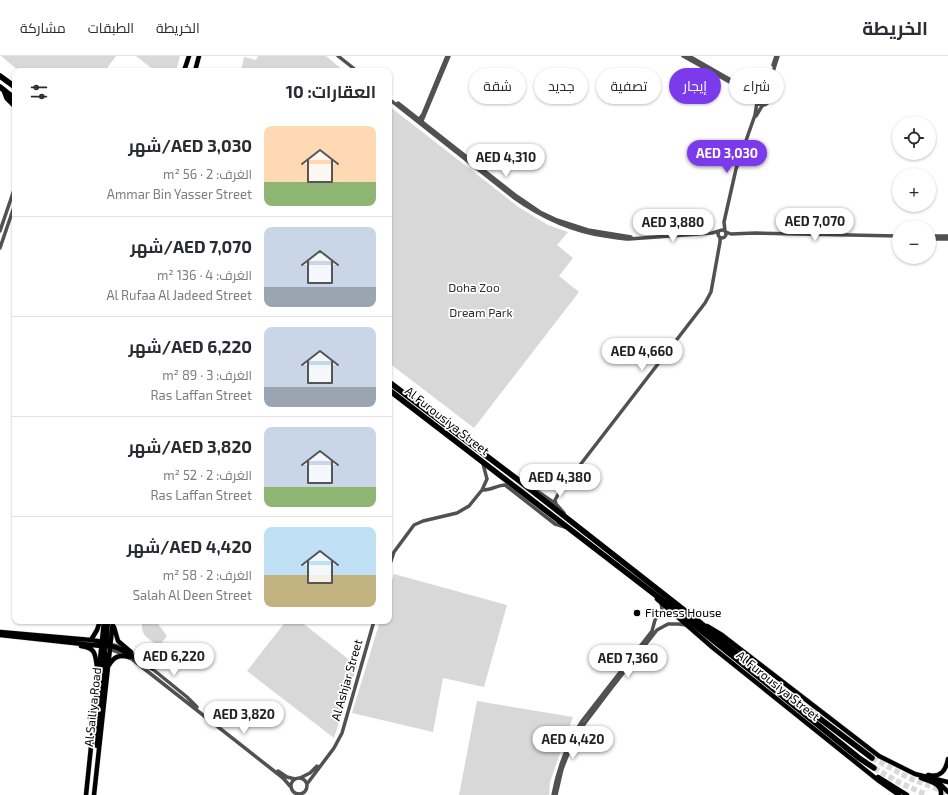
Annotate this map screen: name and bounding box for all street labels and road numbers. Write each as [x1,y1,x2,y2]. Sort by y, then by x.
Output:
street label: Al Furousiya Street [403,383,493,458]
street label: Al Ashjar Street [328,637,365,722]
street label: Al Furousiya Street [734,647,823,723]
street label: Al Sailiya Road [81,667,103,747]

